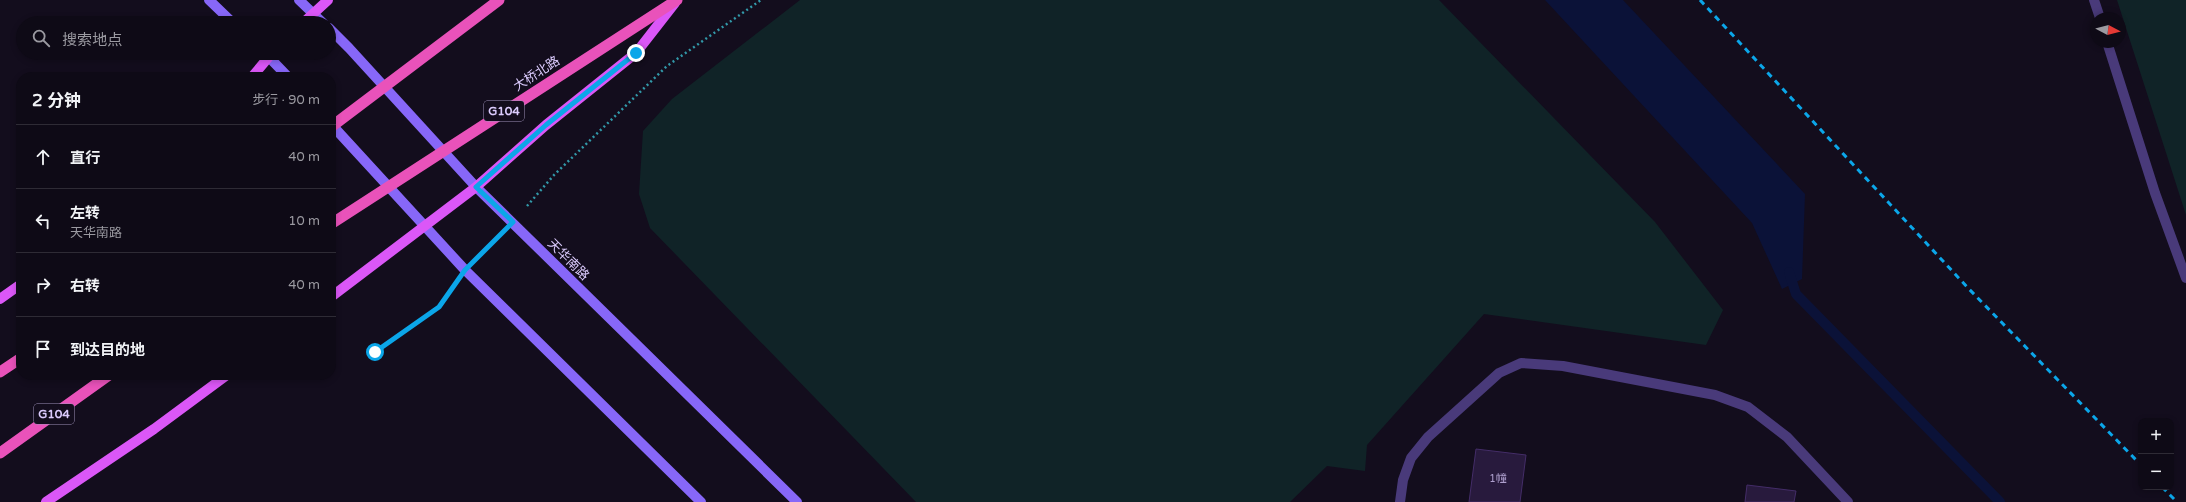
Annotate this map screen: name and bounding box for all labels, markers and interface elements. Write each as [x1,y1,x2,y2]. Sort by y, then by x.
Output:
north arrow [2090,12,2126,48]
search box [16,16,336,60]
icon: search [30,27,52,49]
text: 搜索地点 [62,31,122,49]
route end [627,44,645,62]
street label: 大桥北路 [510,53,563,95]
text: 2 分钟 [32,90,81,111]
text: 步行 · 90 m [252,92,320,108]
road number: G104 [484,101,524,121]
icon: ahead [32,146,54,168]
text: 直行 [70,149,100,167]
text: 40 m [288,149,320,165]
text: 左转 [70,204,100,222]
icon: left [32,210,54,232]
text: 10 m [288,213,320,229]
text: 天华南路 [70,225,122,241]
street label: 天华南路 [544,236,592,284]
icon: right [32,274,54,296]
text: 右转 [70,277,100,295]
text: 40 m [288,277,320,293]
icon: arrive [32,338,54,360]
text: 到达目的地 [70,341,145,359]
route start [366,343,384,361]
road number: G104 [34,404,74,424]
map controls [2138,418,2174,490]
button: + [2138,418,2174,454]
button: − [2138,454,2174,490]
house number: 1幢 [1489,472,1507,485]

